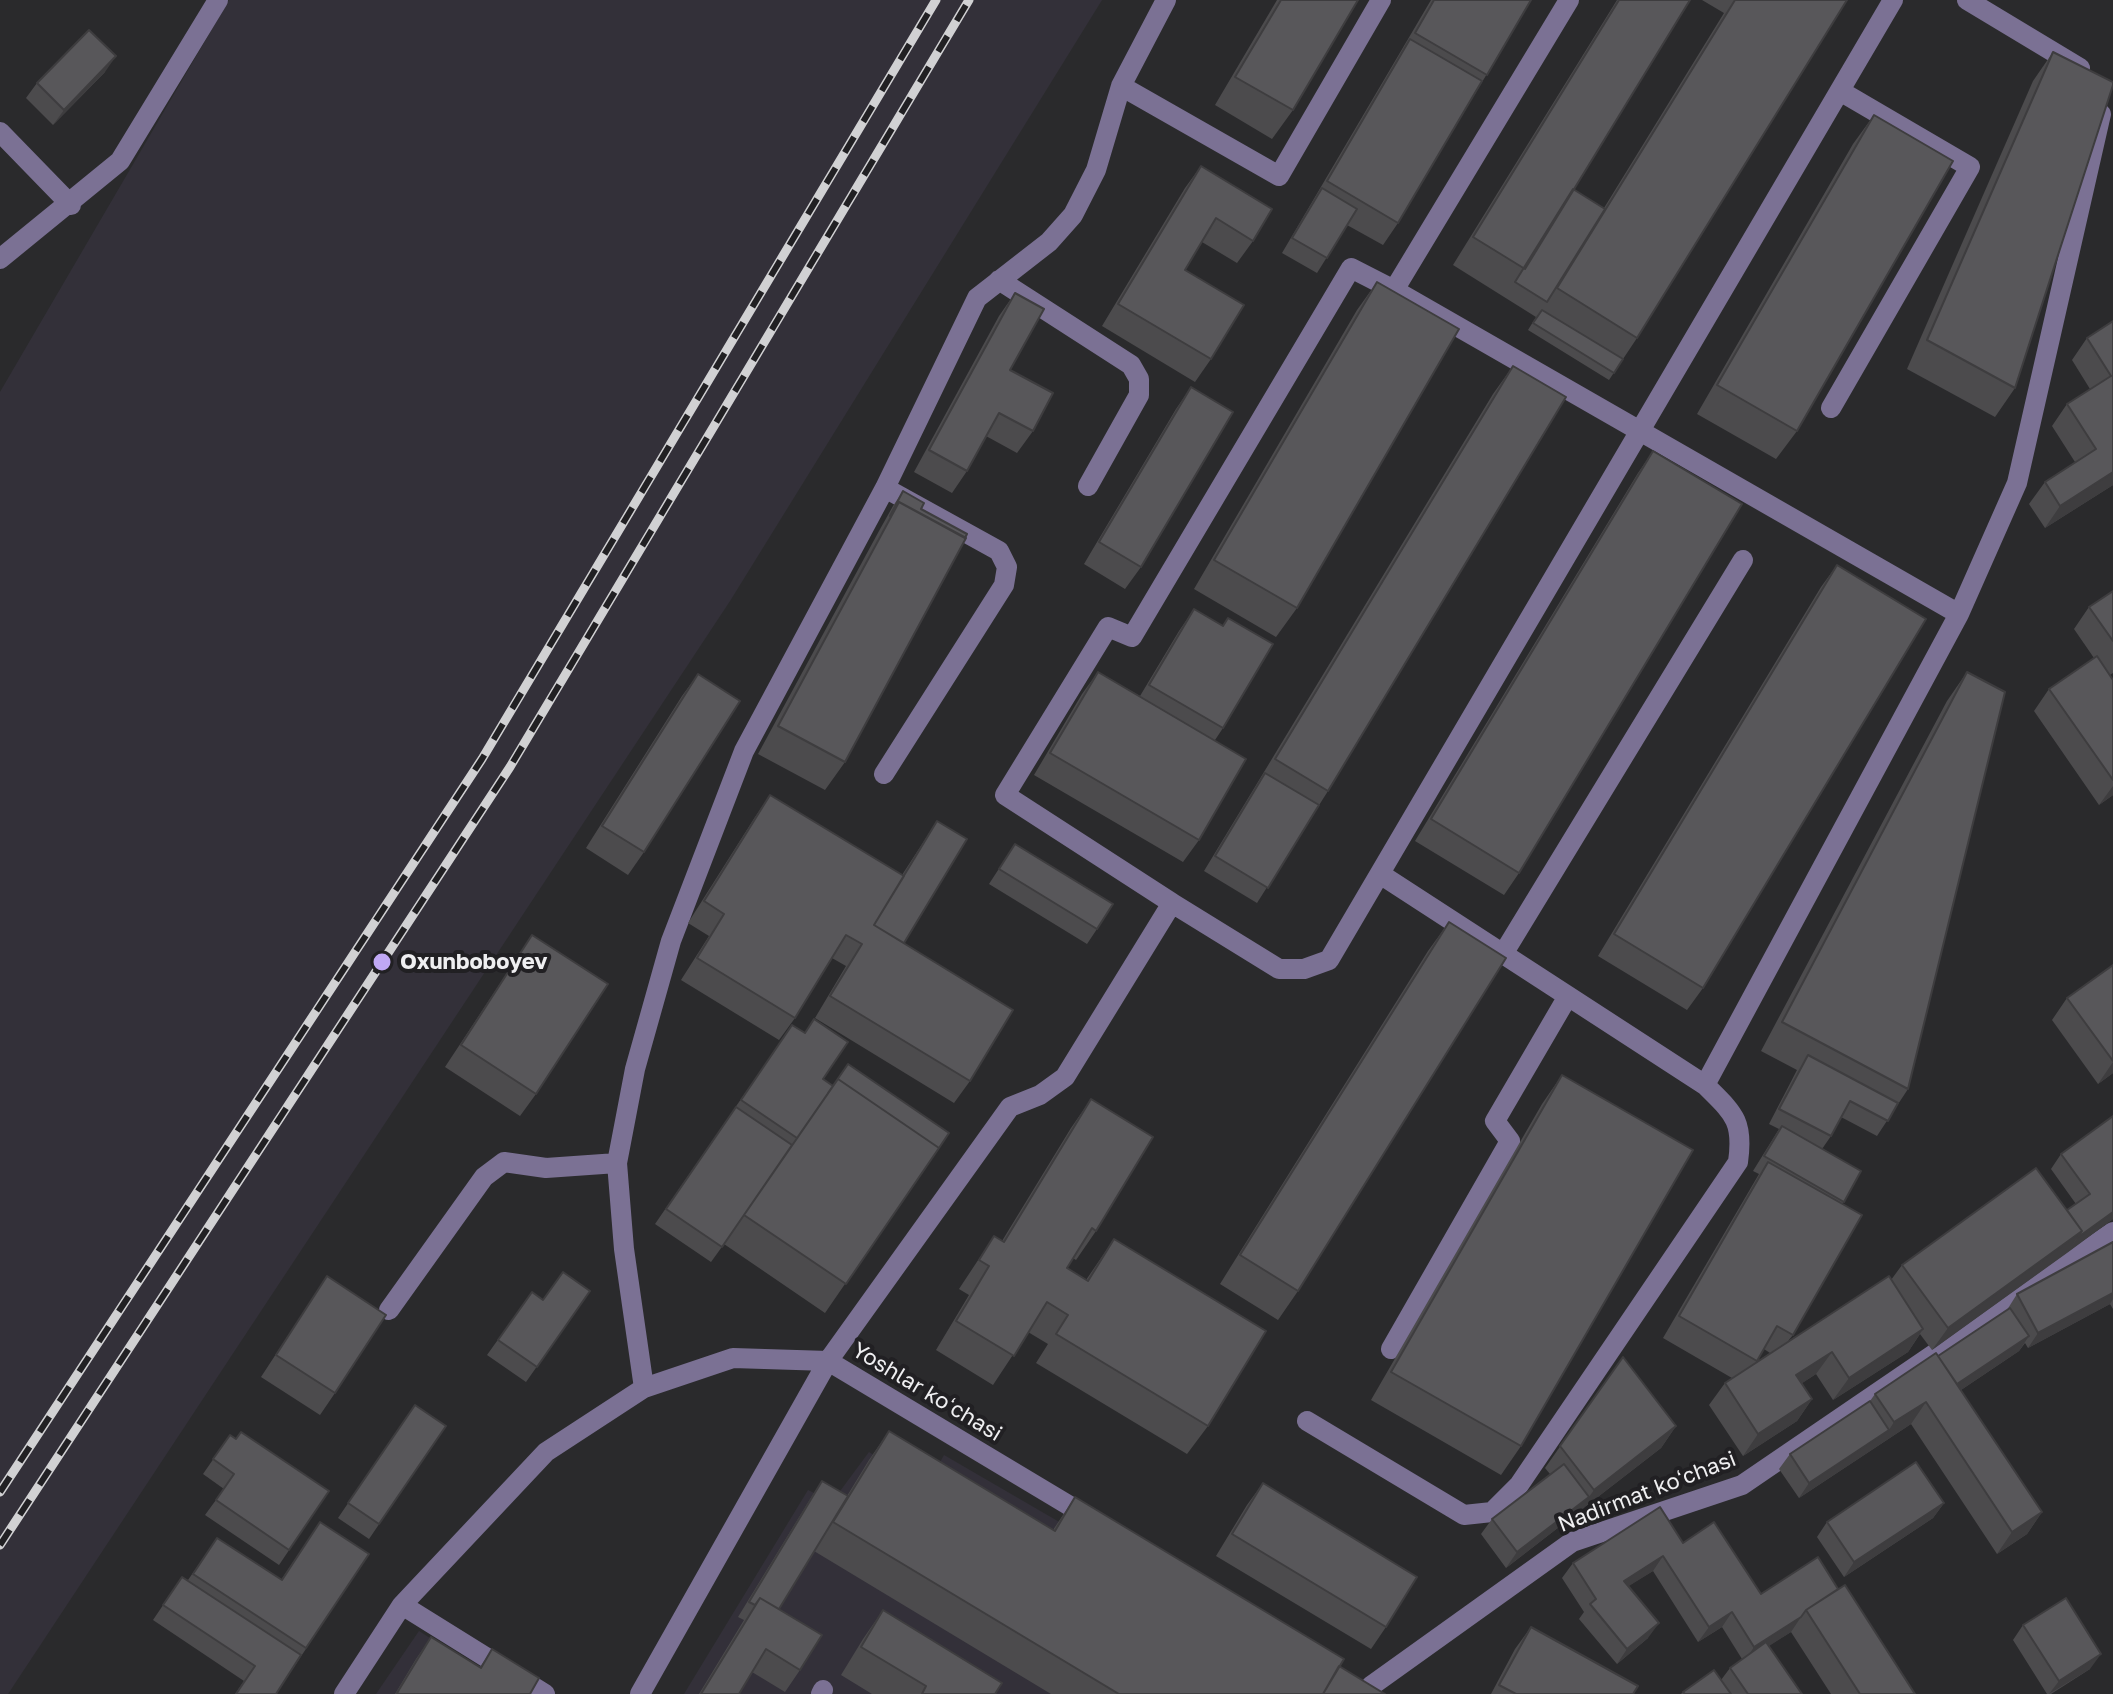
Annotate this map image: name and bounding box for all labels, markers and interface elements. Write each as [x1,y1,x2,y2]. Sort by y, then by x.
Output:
place label: Oxunboboyev [400,949,547,975]
marker: Oxunboboyev [371,951,393,973]
street label: Yoshlar koʻchasi [847,1337,1007,1447]
street label: Nadirmat koʻchasi [1554,1446,1740,1538]

